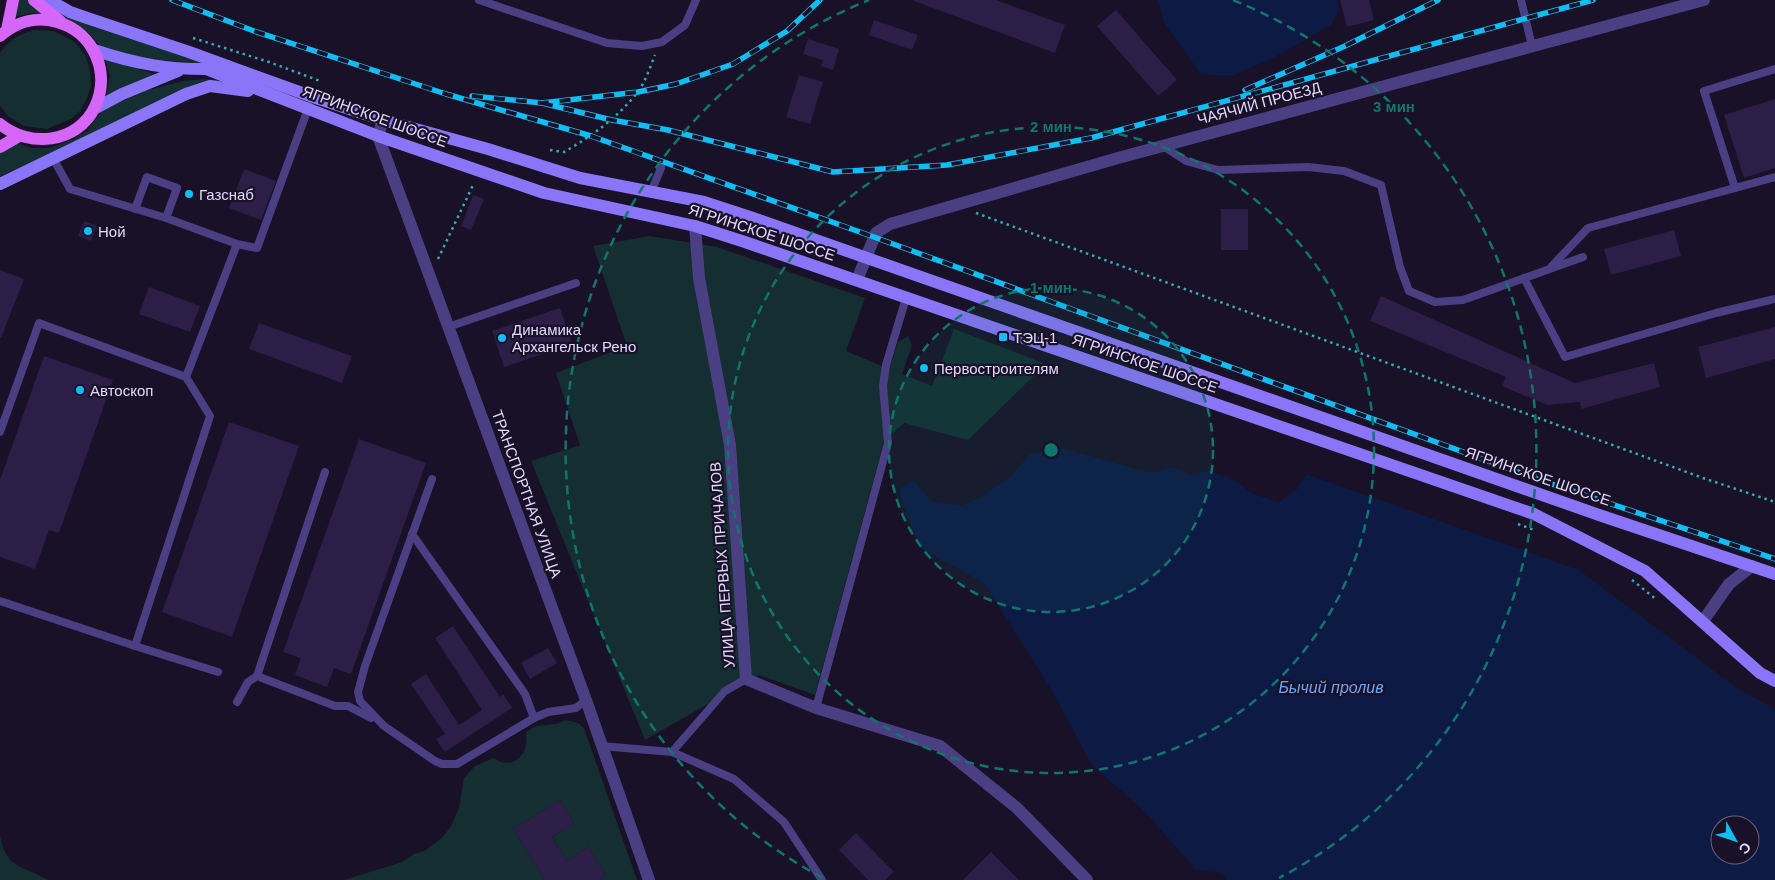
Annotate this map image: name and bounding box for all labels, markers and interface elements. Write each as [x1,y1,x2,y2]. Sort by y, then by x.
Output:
street label: ЧАЯЧИЙ ПРОЕЗД [1195,78,1323,128]
street label: ЯГРИНСКОЕ ШОССЕ [300,82,450,150]
text: 3 мин [1373,98,1415,115]
text: 2 мин [1030,118,1072,135]
place label: Газснаб [199,186,254,203]
marker: Газснаб [183,188,195,200]
street label: ЯГРИНСКОЕ ШОССЕ [687,200,837,264]
place label: Ной [98,223,126,240]
marker: Ной [82,225,94,237]
text: 1 мин [1030,279,1072,296]
place label: Динамика Архангельск Рено [512,321,636,355]
place label: ТЭЦ-1 [1013,329,1057,346]
street label: ЯГРИНСКОЕ ШОССЕ [1070,330,1220,396]
marker: ТЭЦ-1 [997,331,1009,343]
marker: Динамика Архангельск Рено [496,332,508,344]
place label: Первостроителям [934,360,1059,377]
marker: Первостроителям [918,362,930,374]
place label: Автоскоп [90,382,153,399]
marker: Автоскоп [74,384,86,396]
street label: ТРАНСПОРТНАЯ УЛИЦА [489,408,565,580]
centre of rings [1042,441,1060,459]
street label: ЯГРИНСКОЕ ШОССЕ [1463,443,1613,509]
street label: УЛИЦА ПЕРВЫХ ПРИЧАЛОВ [706,461,738,669]
water label: Бычий пролив [1278,679,1384,696]
north arrow [1710,815,1760,865]
text: С [1736,839,1754,857]

